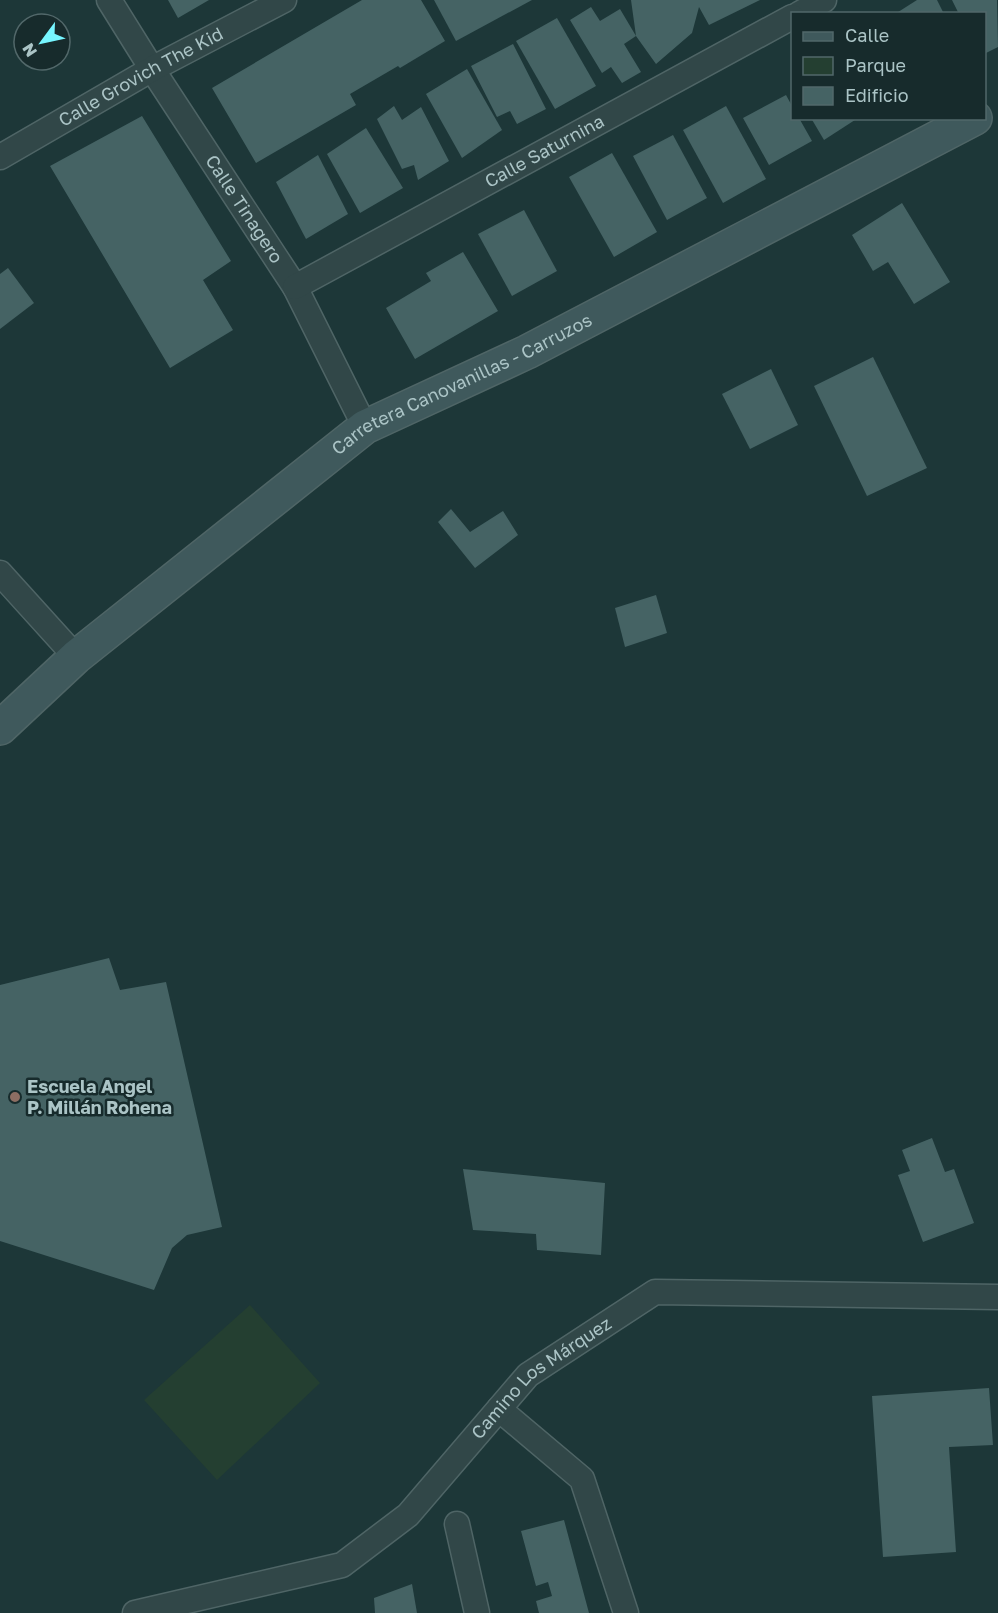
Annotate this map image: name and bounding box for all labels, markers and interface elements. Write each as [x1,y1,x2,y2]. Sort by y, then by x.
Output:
north arrow [12,12,72,72]
legend [791,12,986,120]
street label: Calle Grovich The Kid [54,22,226,131]
text: Calle [845,24,889,46]
text: N [18,40,41,61]
text: Parque [845,54,906,76]
text: Edificio [845,84,909,106]
street label: Calle Saturnina [481,109,608,192]
street label: Calle Tinagero [201,150,288,267]
street label: Carretera Canovanillas - Carruzos [327,308,595,459]
place label: Escuela Angel P. Millán Rohena [27,1075,172,1118]
marker: Escuela Angel P. Millán Rohena [8,1090,22,1104]
street label: Camino Los Márquez [466,1312,615,1443]

